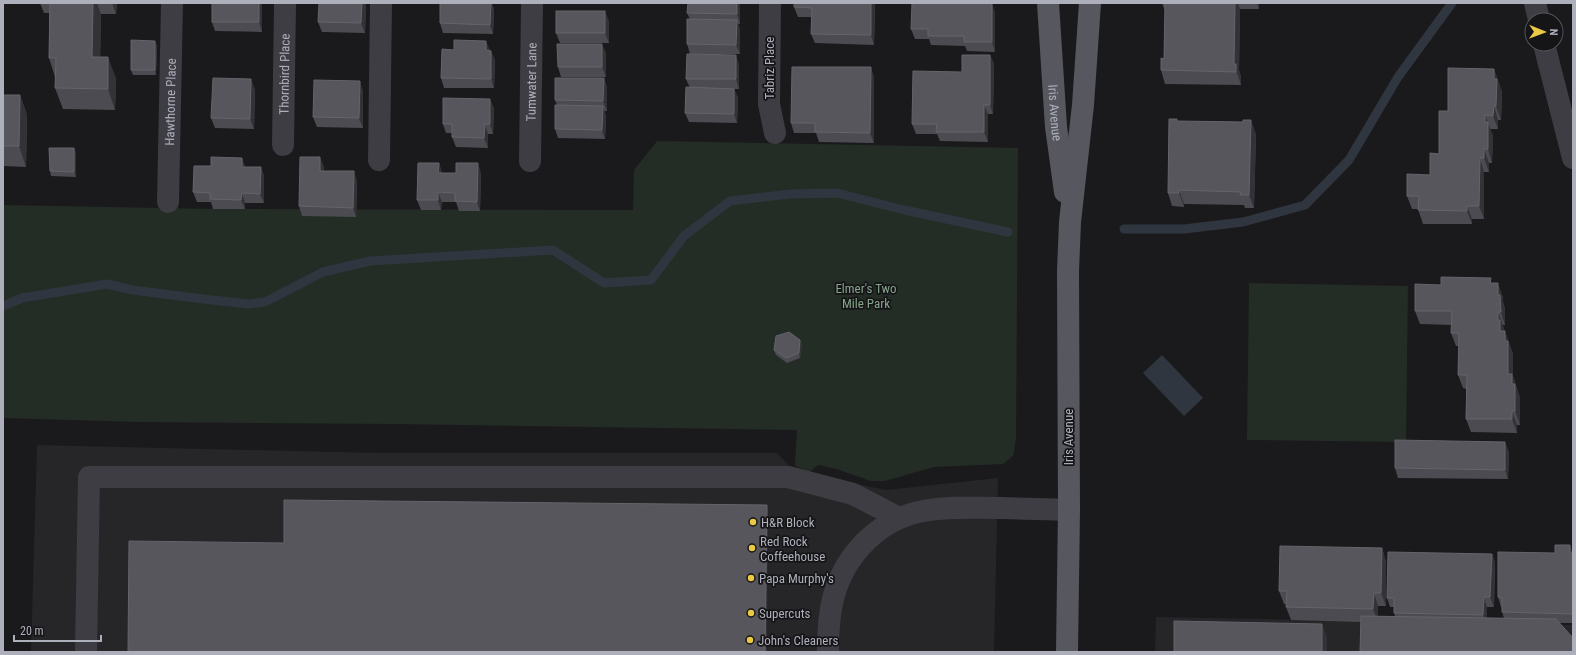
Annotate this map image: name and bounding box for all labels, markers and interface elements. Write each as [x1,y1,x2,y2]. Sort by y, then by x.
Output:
north arrow [1524,12,1564,52]
text: N [1547,29,1560,36]
street label: Thornbird Place [276,33,292,115]
street label: Tabriz Place [762,37,777,99]
street label: Tumwater Lane [523,43,539,121]
street label: Hawthorne Place [162,58,178,146]
street label: Iris Avenue [1046,84,1065,142]
park label: Elmer's Two Mile Park [835,281,897,311]
street label: Iris Avenue [1061,409,1076,465]
place label: H&R Block [761,515,815,530]
marker: H&R Block [748,517,758,527]
place label: Red Rock Coffeehouse [760,534,825,564]
marker: Red Rock Coffeehouse [747,543,757,553]
place label: Papa Murphy's [759,571,834,586]
marker: Papa Murphy's [746,573,756,583]
place label: Supercuts [759,606,811,621]
marker: Supercuts [746,608,756,618]
scale bar [14,617,101,643]
text: 20 m [20,624,44,638]
place label: John's Cleaners [758,633,838,648]
marker: John's Cleaners [745,635,755,645]

